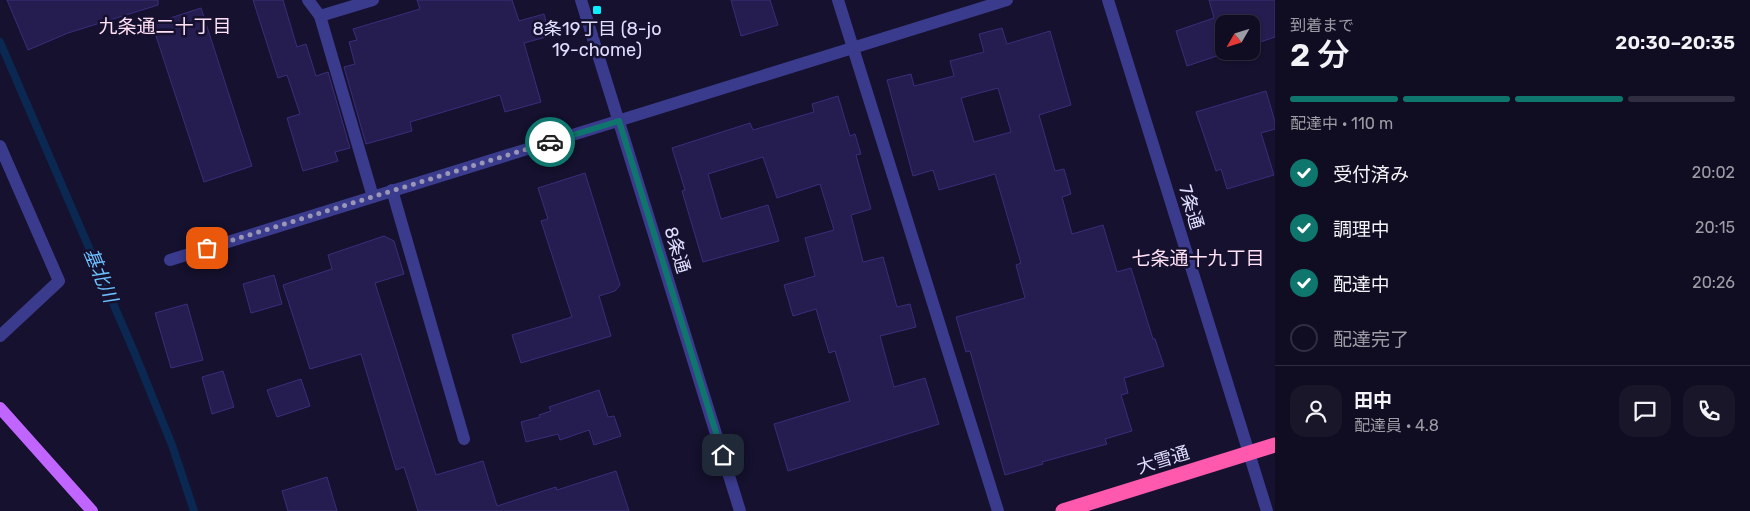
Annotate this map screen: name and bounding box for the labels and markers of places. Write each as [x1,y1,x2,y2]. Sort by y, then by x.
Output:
marker: 8条19丁目 (8-jo 19-chome) [591,4,603,16]
place label: 8条19丁目 (8-jo 19-chome) [533,18,661,61]
pin [186,227,228,269]
pin [702,434,744,476]

